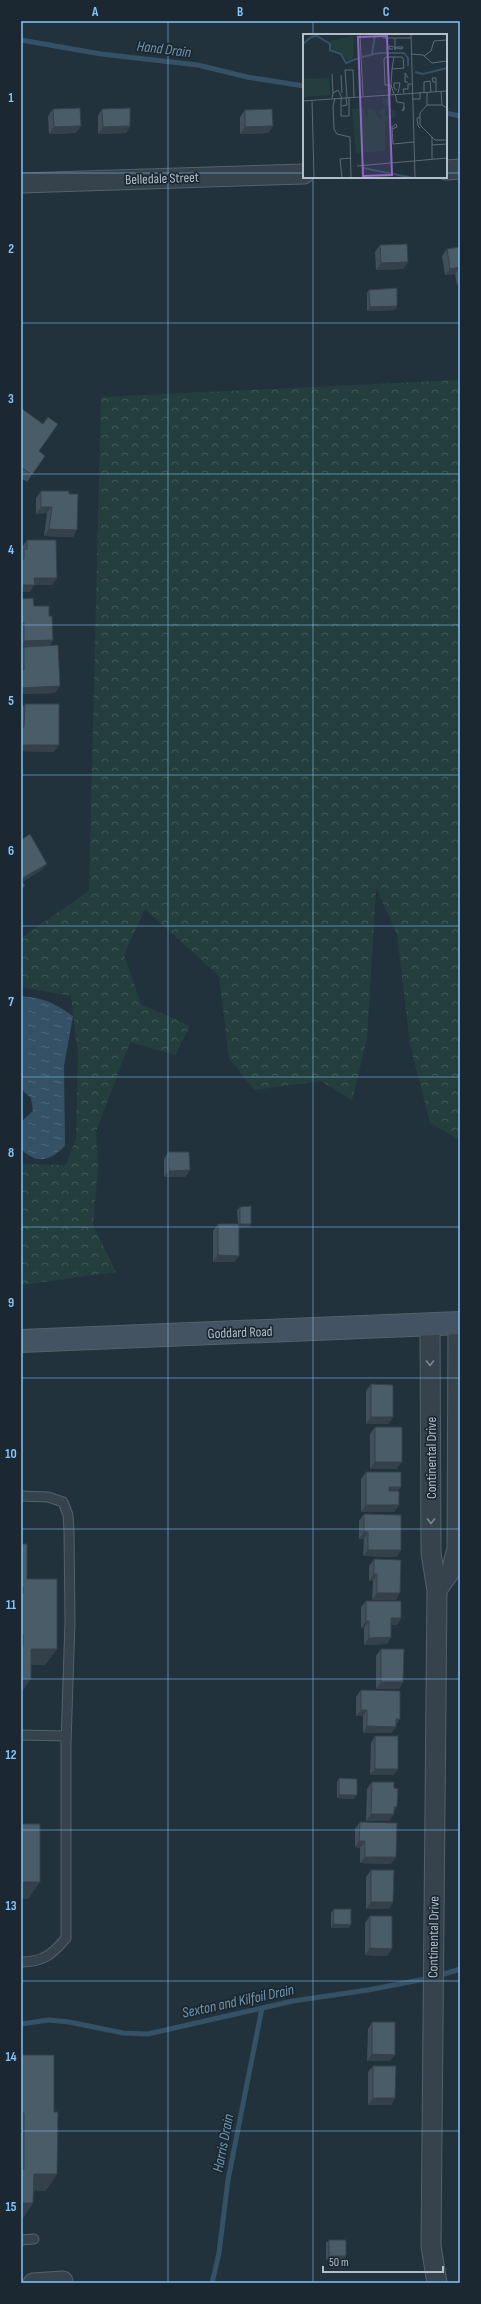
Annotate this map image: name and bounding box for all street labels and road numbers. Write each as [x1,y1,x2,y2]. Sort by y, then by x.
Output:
street label: Belledale Street [125,169,199,188]
street label: Goddard Road [207,1323,273,1342]
street label: Continental Drive [423,1417,440,1499]
street label: Continental Drive [424,1896,443,1978]

